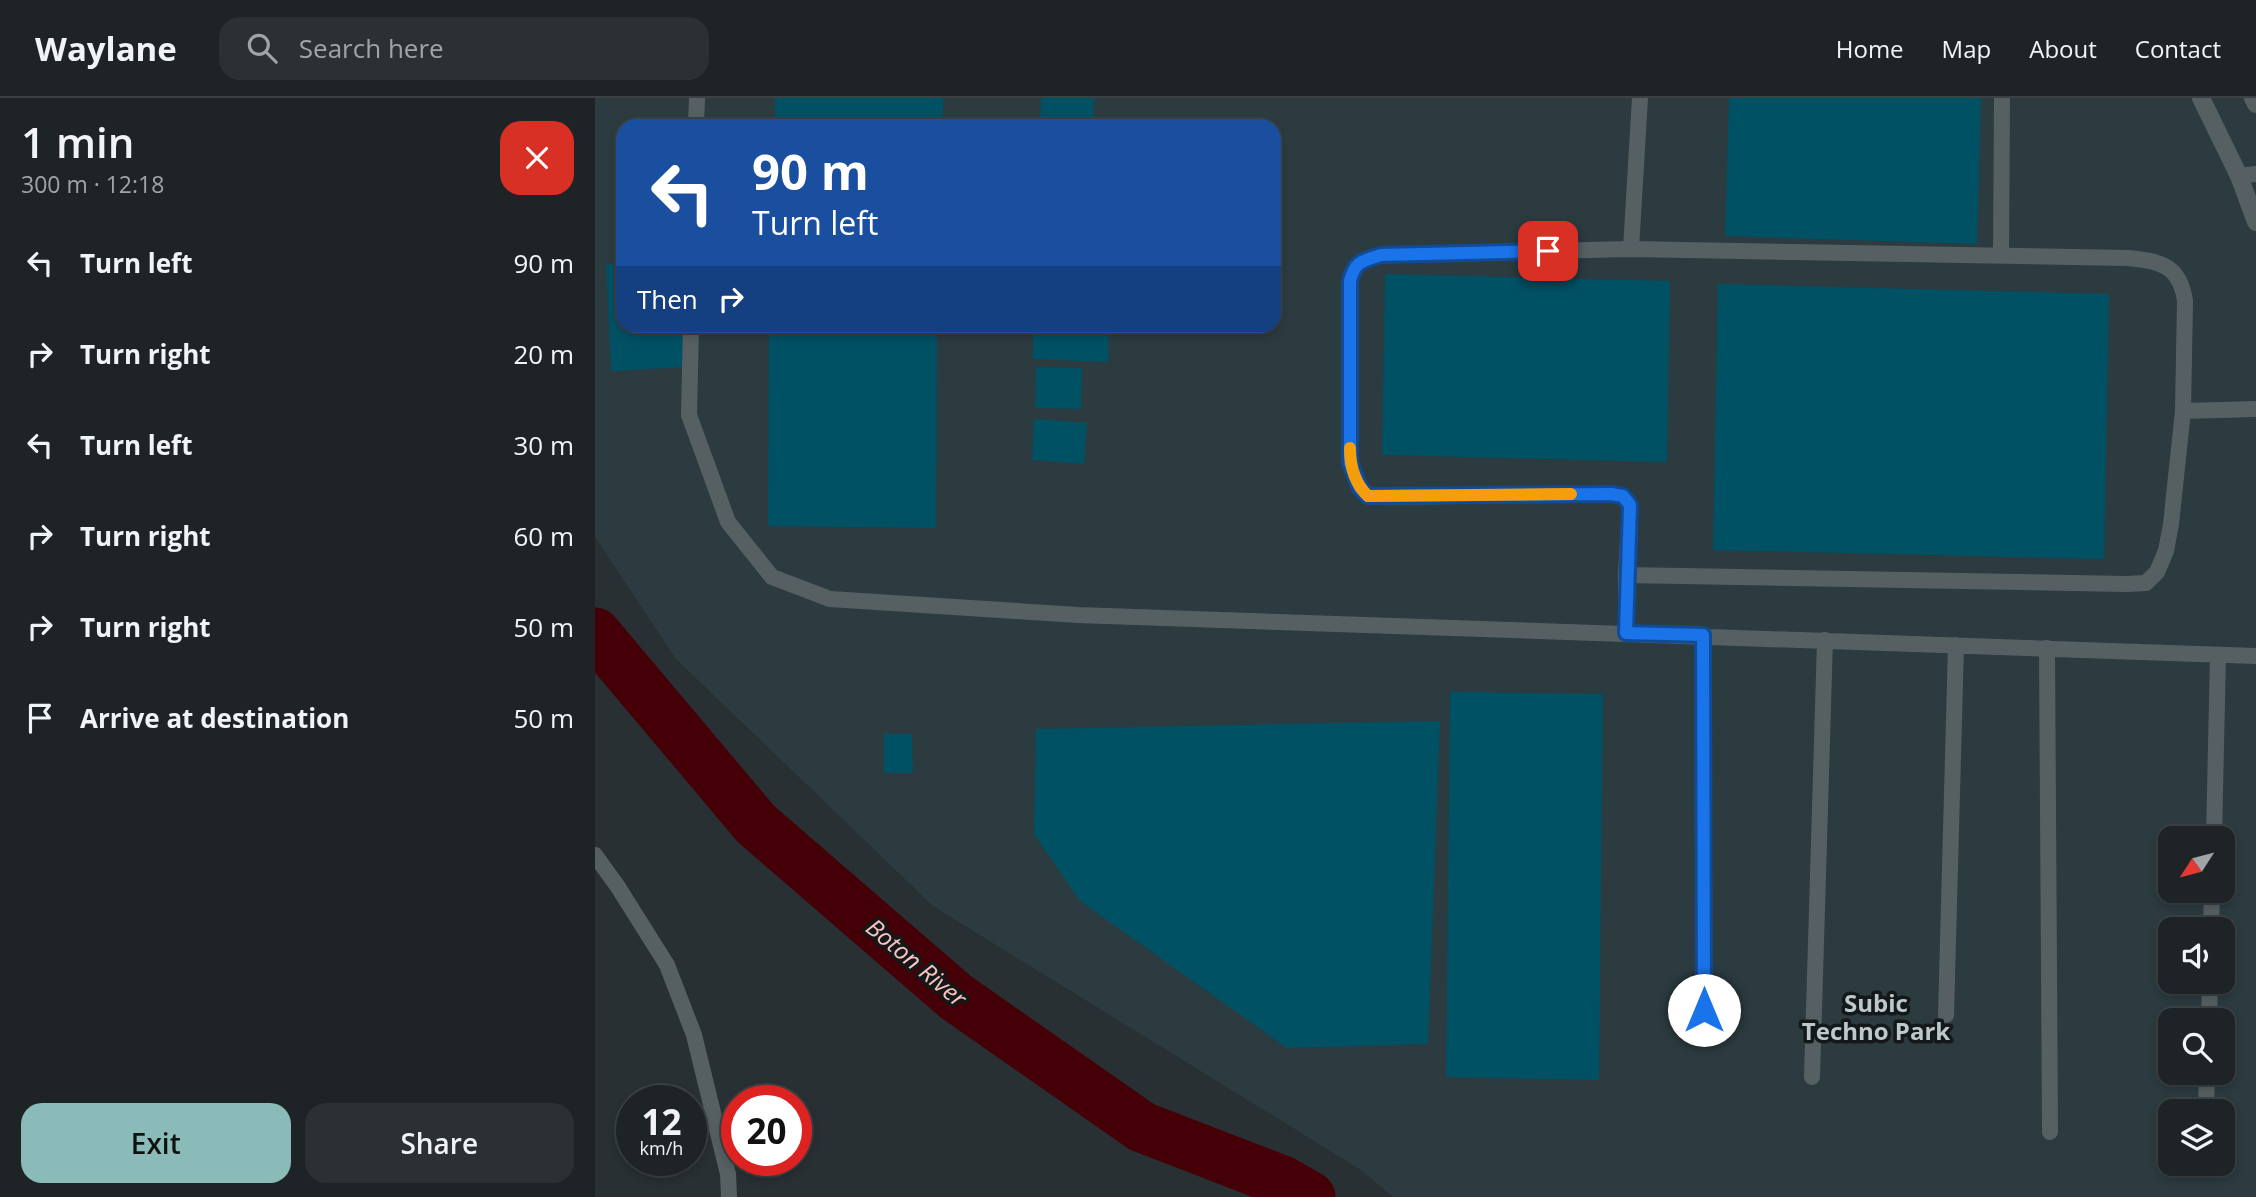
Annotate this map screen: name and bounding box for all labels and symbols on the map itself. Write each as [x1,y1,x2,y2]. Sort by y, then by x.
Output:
pin [1518,221,1578,281]
north arrow [2158,826,2235,903]
water label: Boton River [860,910,975,1015]
position arrow [1667,973,1741,1047]
district label: Subic Techno Park [1802,986,1950,1047]
speed limit sign: 20 [721,1085,812,1176]

